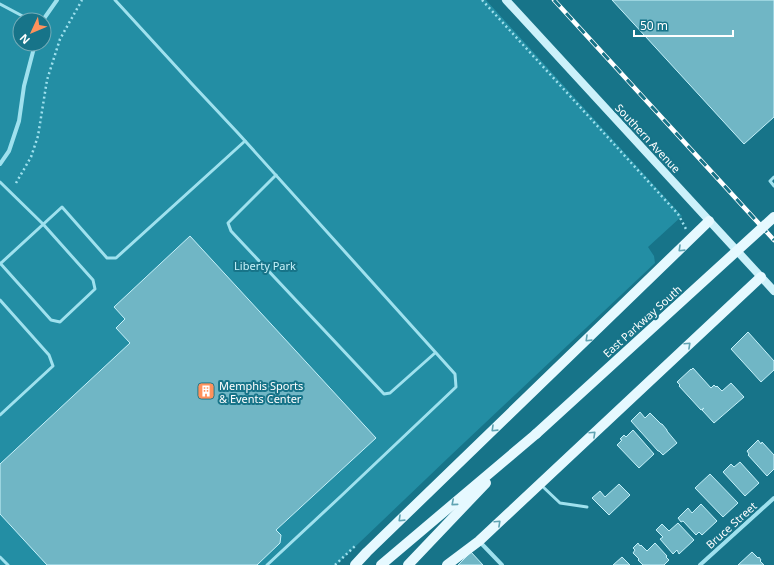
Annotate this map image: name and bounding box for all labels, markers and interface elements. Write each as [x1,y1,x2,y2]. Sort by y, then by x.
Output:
north arrow [12,12,52,52]
scale bar [634,12,733,38]
text: 50 m [640,17,668,34]
text: N [16,31,33,48]
street label: Southern Avenue [612,100,684,176]
one-way arrow [678,244,686,251]
park label: Liberty Park [234,258,296,273]
street label: East Parkway South [599,282,685,360]
one-way arrow [585,334,593,342]
one-way arrow [683,342,691,350]
place label: Memphis Sports & Events Center [219,378,303,406]
building icon: Memphis Sports & Events Center [196,381,216,401]
one-way arrow [491,424,499,432]
one-way arrow [588,431,596,439]
one-way arrow [452,498,459,505]
street label: Bruce Street [702,498,760,552]
one-way arrow [398,515,406,522]
one-way arrow [493,520,501,527]

